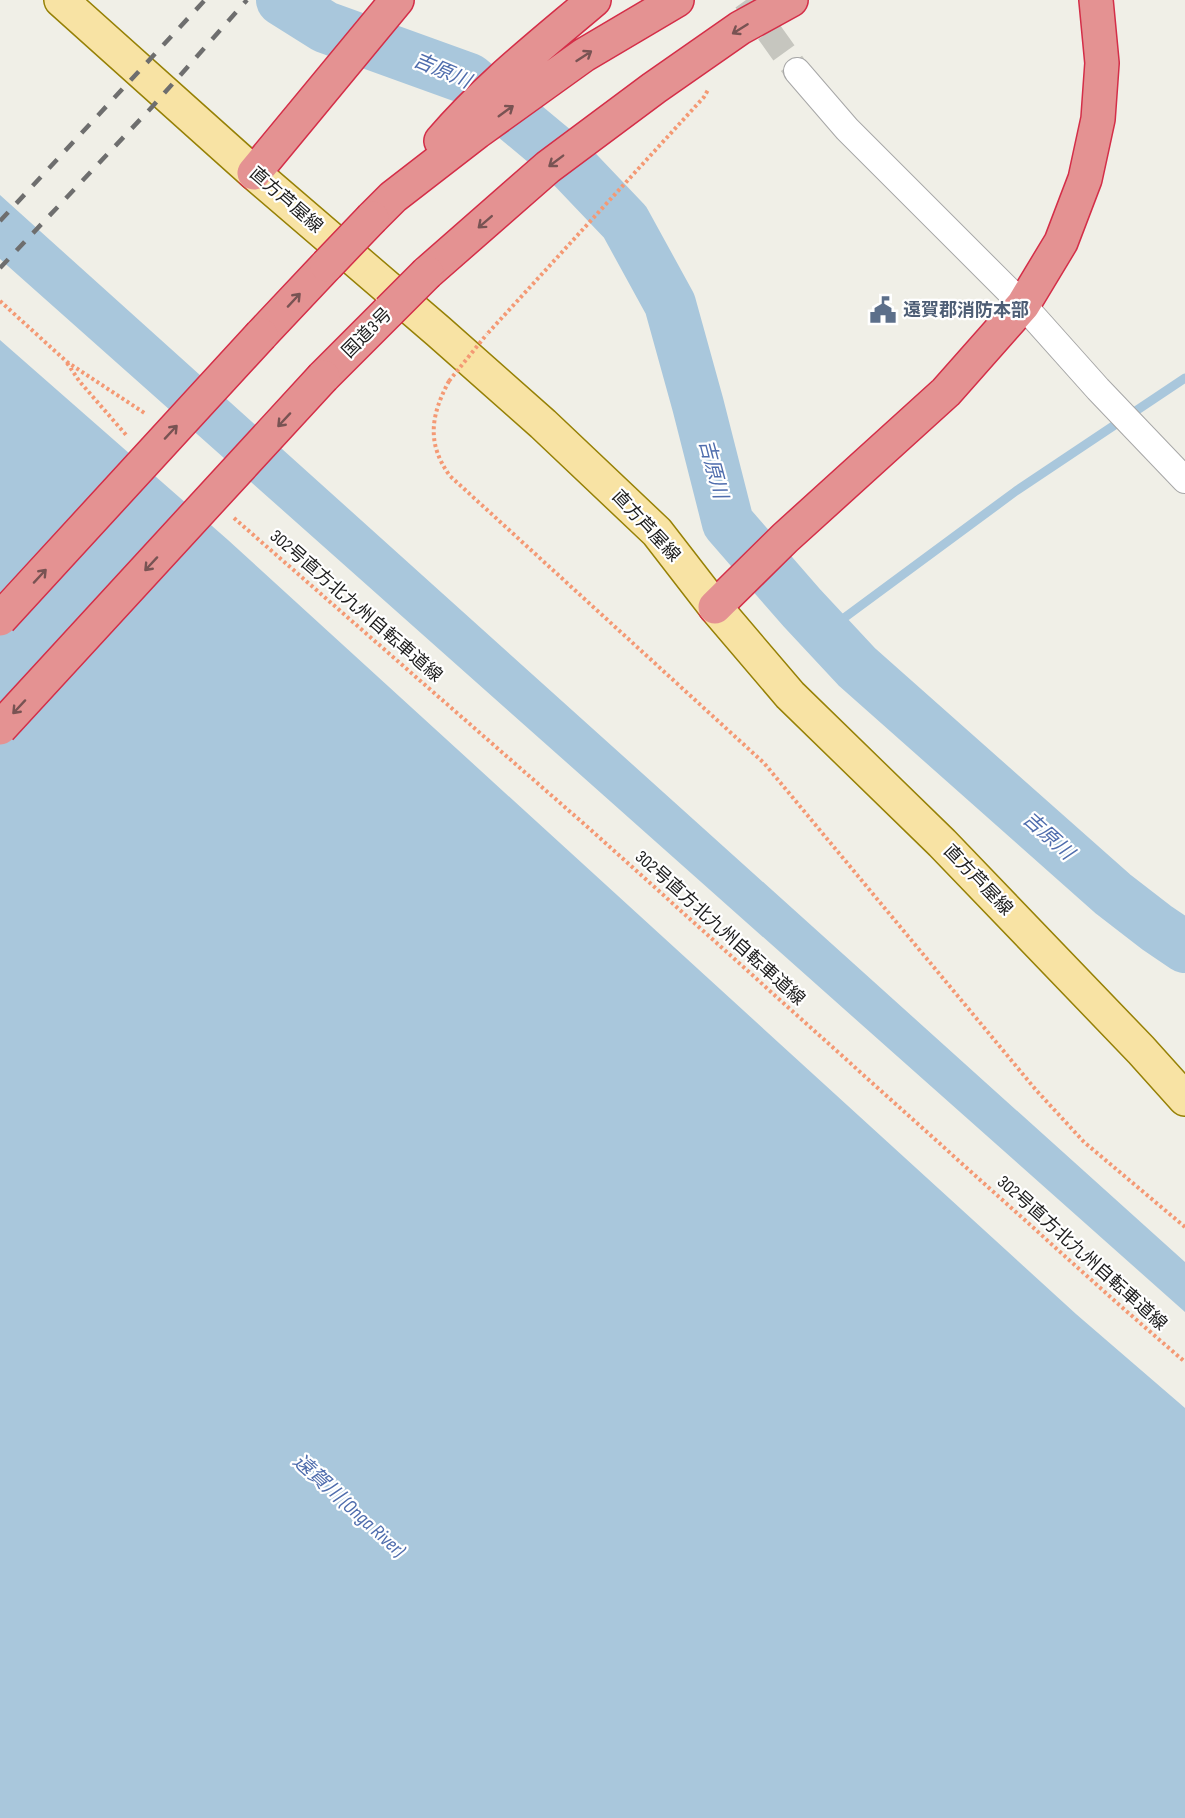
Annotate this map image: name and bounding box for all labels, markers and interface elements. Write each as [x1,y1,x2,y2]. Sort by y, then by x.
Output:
one-way arrow [732,24,749,36]
water label: 吉原川 [410,48,476,95]
one-way arrow [575,50,592,62]
one-way arrow [498,105,514,117]
one-way arrow [549,155,565,168]
street label: 直方芦屋線 [245,163,327,237]
one-way arrow [477,216,493,229]
one-way arrow [287,292,301,307]
public building icon: 遠賀郡消防本部 [868,295,898,325]
place label: 遠賀郡消防本部 [903,300,1029,321]
street label: 国道3号 [338,304,396,362]
one-way arrow [277,412,291,427]
one-way arrow [164,425,179,440]
water label: 吉原川 [694,437,733,503]
street label: 直方芦屋線 [608,486,684,566]
street label: 302号直方北九州自転車道線 [266,526,446,686]
one-way arrow [144,556,159,571]
one-way arrow [32,569,46,584]
one-way arrow [13,699,27,714]
water label: 吉原川 [1018,807,1080,866]
street label: 直方芦屋線 [939,840,1017,920]
street label: 302号直方北九州自転車道線 [631,846,809,1010]
street label: 302号直方北九州自転車道線 [993,1171,1171,1335]
water label: 遠賀川 (Onga River) [288,1449,411,1563]

